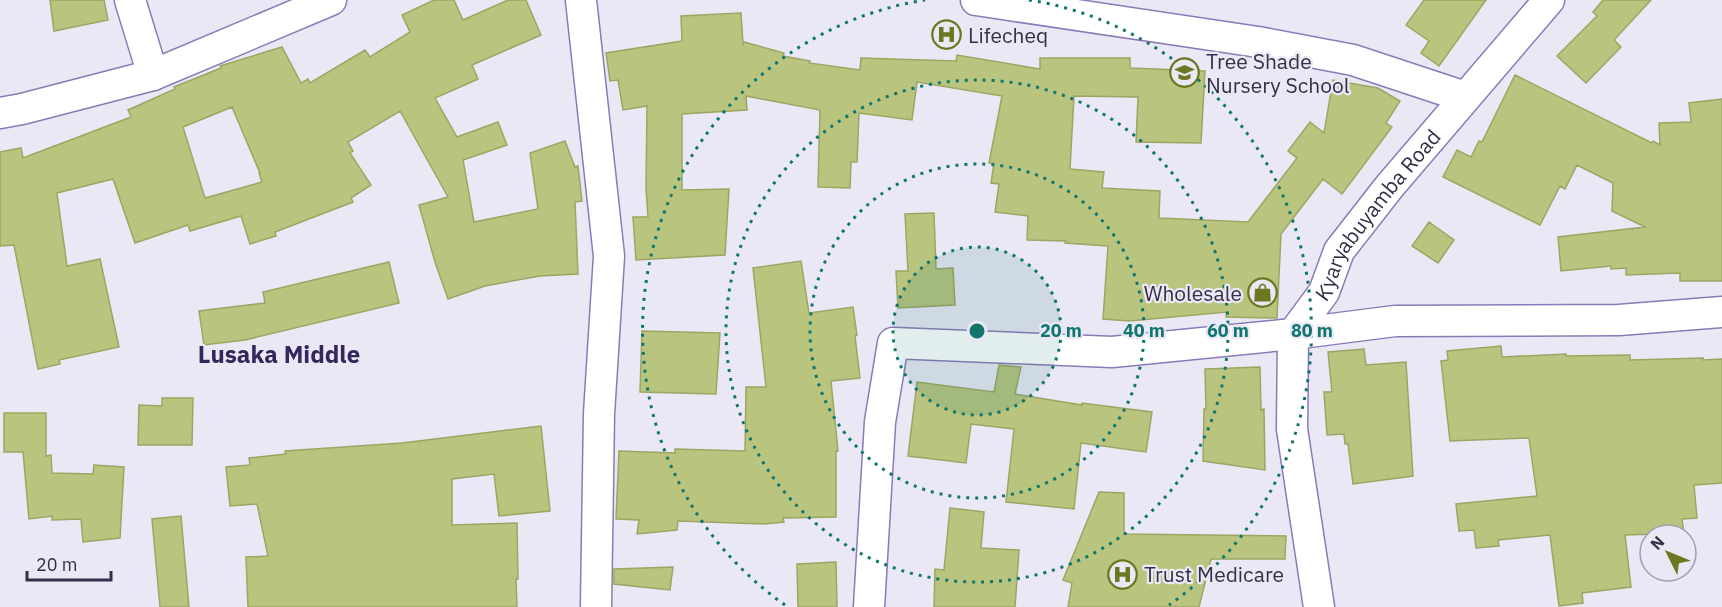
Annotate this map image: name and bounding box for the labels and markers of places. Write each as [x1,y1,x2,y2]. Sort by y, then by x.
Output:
hospital icon: Lifecheq [931,19,963,51]
place label: Lifecheq [968,21,1048,49]
place label: Tree Shade Nursery School [1206,47,1350,99]
school or university icon: Tree Shade Nursery School [1169,57,1201,89]
shop icon: Wholesale [1247,277,1279,309]
place label: Wholesale [1144,279,1242,307]
centre of rings [967,321,987,341]
hospital icon: Trust Medicare [1107,558,1139,590]
place label: Trust Medicare [1144,560,1284,588]

